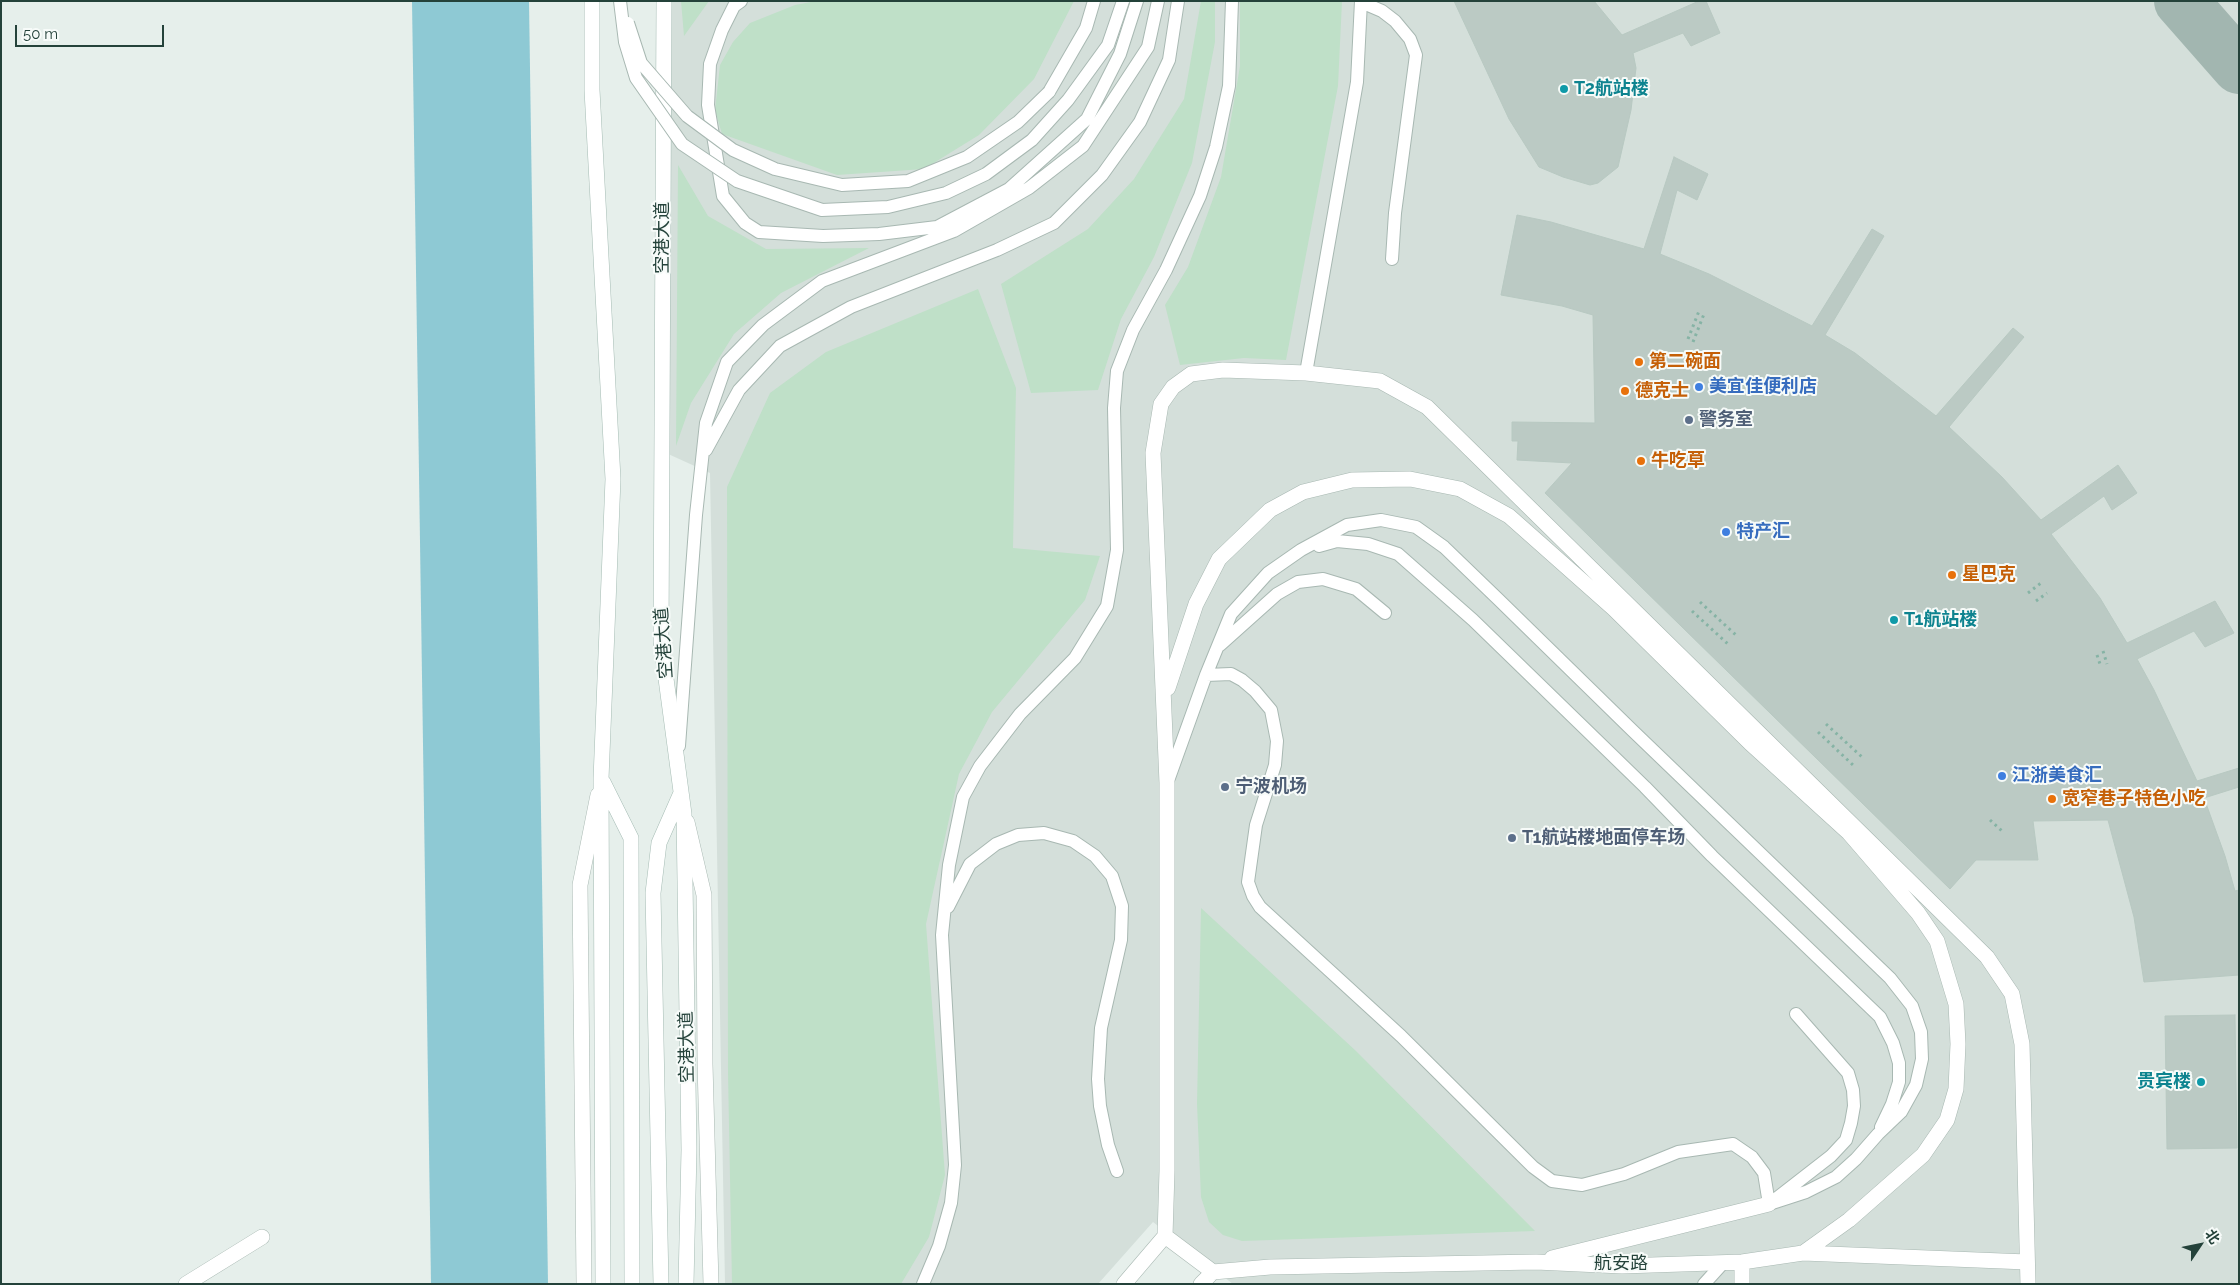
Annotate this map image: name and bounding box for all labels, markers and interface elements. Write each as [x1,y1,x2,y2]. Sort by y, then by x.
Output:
scale bar [18,15,166,47]
text: 50 m [23,25,58,43]
place label: T2航站楼 [1574,78,1649,100]
marker: T2航站楼 [1558,83,1570,95]
street label: 空港大道 [652,202,674,274]
place label: 第二碗面 [1649,351,1721,373]
marker: 第二碗面 [1633,356,1645,368]
place label: 美宜佳便利店 [1709,376,1817,398]
place label: 德克士 [1635,380,1689,402]
marker: 美宜佳便利店 [1693,381,1705,393]
marker: 德克士 [1619,385,1631,397]
place label: 警务室 [1699,409,1753,431]
marker: 警务室 [1683,414,1695,426]
place label: 牛吃草 [1651,450,1705,472]
marker: 牛吃草 [1635,455,1647,467]
place label: 特产汇 [1736,521,1790,543]
marker: 特产汇 [1720,526,1732,538]
place label: 星巴克 [1962,564,2016,586]
marker: 星巴克 [1946,569,1958,581]
street label: 空港大道 [651,606,677,680]
place label: T1航站楼 [1904,609,1977,631]
marker: T1航站楼 [1888,614,1900,626]
place label: 江浙美食汇 [2012,765,2102,787]
marker: 江浙美食汇 [1996,770,2008,782]
place label: 宁波机场 [1235,776,1307,798]
marker: 宁波机场 [1219,781,1231,793]
place label: 宽窄巷子特色小吃 [2062,788,2206,810]
marker: 宽窄巷子特色小吃 [2046,793,2058,805]
place label: T1航站楼地面停车场 [1522,827,1685,849]
marker: T1航站楼地面停车场 [1506,832,1518,844]
street label: 空港大道 [676,1011,698,1083]
place label: 贵宾楼 [2137,1071,2191,1093]
marker: 贵宾楼 [2195,1076,2207,1088]
north arrow [2175,1220,2225,1270]
text: 北 [2202,1226,2223,1247]
street label: 航安路 [1594,1253,1648,1275]

